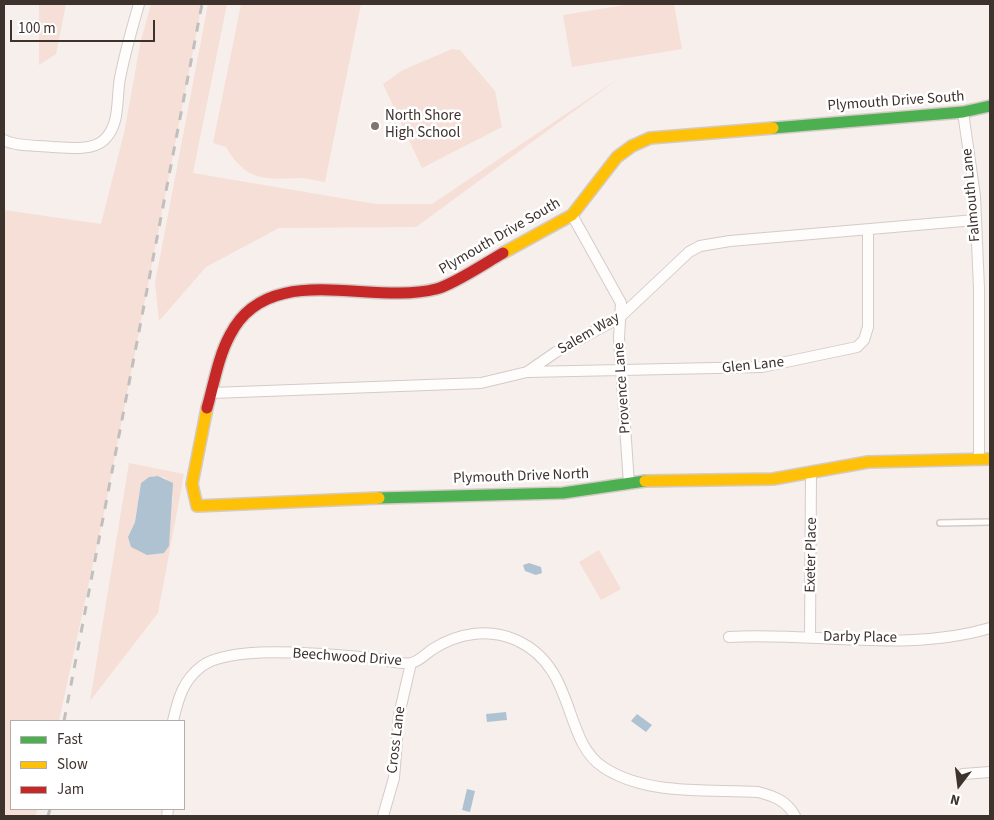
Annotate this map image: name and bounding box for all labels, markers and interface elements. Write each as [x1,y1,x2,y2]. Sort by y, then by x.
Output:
scale bar [12,10,158,42]
text: 100 m [18,18,56,39]
street label: Plymouth Drive South [827,88,965,116]
place label: North Shore High School [385,108,461,143]
marker: North Shore High School [369,120,381,132]
street label: Falmouth Lane [959,148,985,242]
street label: Plymouth Drive South [436,195,564,279]
street label: Salem Way [555,309,623,359]
street label: Provence Lane [611,342,635,434]
street label: Glen Lane [721,354,785,378]
street label: Plymouth Drive North [453,466,589,488]
street label: Exeter Place [802,517,822,593]
street label: Darby Place [823,628,897,648]
street label: Beechwood Drive [292,645,402,671]
street label: Cross Lane [384,705,410,775]
legend [10,720,185,810]
text: Fast [57,729,83,750]
text: Slow [57,754,88,775]
north arrow [934,760,984,810]
text: Jam [57,779,84,800]
text: N [948,789,962,810]

